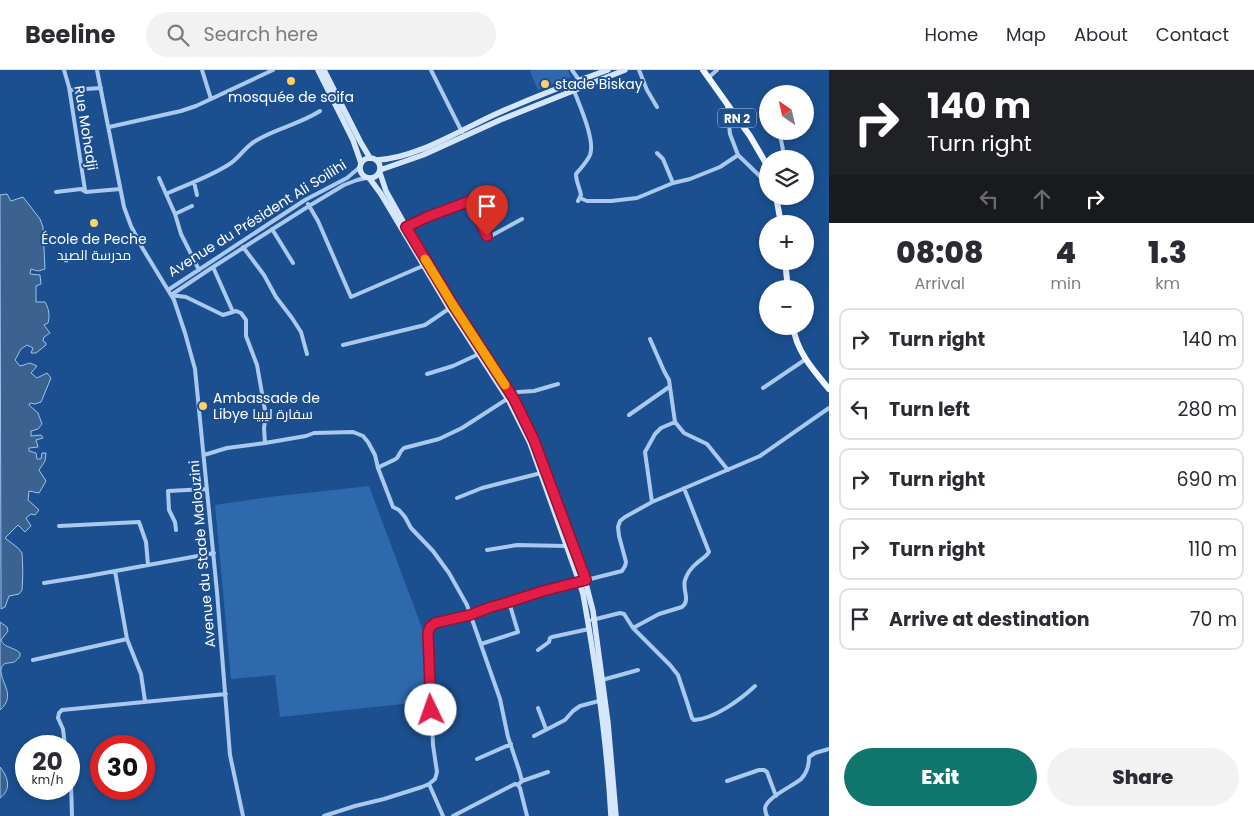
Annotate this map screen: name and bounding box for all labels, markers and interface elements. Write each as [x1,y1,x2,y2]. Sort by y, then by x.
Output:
search box [146,12,496,57]
text: Beeline [25,18,116,51]
icon: search [164,21,192,49]
text: Search here [204,21,318,48]
text: Home [924,22,978,47]
text: Map [1006,22,1046,47]
text: About [1074,22,1128,47]
text: Contact [1156,22,1229,47]
place label: stade Biskay [555,74,643,94]
marker: mosquée de soifa [285,75,297,87]
marker: stade Biskay [539,78,551,90]
text: 140 m [927,81,1031,130]
street label: Rue Mohadji [69,84,103,172]
north arrow [759,85,814,140]
map controls [759,85,814,335]
place label: mosquée de soifa [228,87,354,107]
icon: right [844,90,909,155]
road number: RN 2 [718,108,756,128]
text: Turn right [927,128,1032,159]
button: layers [759,150,814,205]
street label: Avenue du Président Ali Soilihi [164,155,350,281]
pin [466,185,508,236]
icon: left [975,185,1003,213]
icon: ahead [1028,185,1056,213]
icon: right [1081,185,1109,213]
icon: arrive [473,192,501,220]
button: + [759,215,814,270]
marker: École de Peche مدرسة الصيد [88,217,100,229]
place label: École de Peche مدرسة الصيد [41,229,147,265]
text: 08:08 [896,231,984,274]
text: 4 [1055,231,1076,274]
text: 1.3 [1148,231,1187,274]
text: Arrival [915,272,965,295]
text: min [1051,272,1081,295]
text: km [1155,272,1180,295]
button: − [759,280,814,335]
icon: right [846,325,874,353]
text: Turn right [889,326,985,353]
text: 140 m [1182,326,1237,353]
place label: Ambassade de Libye سفارة ليبيا [213,388,320,424]
icon: left [846,395,874,423]
text: Turn left [889,396,970,423]
text: 280 m [1178,396,1237,423]
marker: Ambassade de Libye سفارة ليبيا [197,400,209,412]
street label: Avenue du Stade Malouzini [184,459,220,649]
icon: right [846,465,874,493]
text: Turn right [889,466,985,493]
text: 690 m [1176,466,1237,493]
icon: right [846,535,874,563]
text: Turn right [889,536,985,563]
text: 110 m [1188,536,1237,563]
icon: arrive [846,605,874,633]
text: Arrive at destination [889,606,1090,633]
text: 70 m [1190,606,1237,633]
position arrow [404,683,456,735]
speed limit sign: 30 [90,735,155,800]
text: 20 [32,744,63,779]
button: Exit [844,748,1037,806]
button: Share [1047,748,1239,806]
text: km/h [32,771,63,788]

